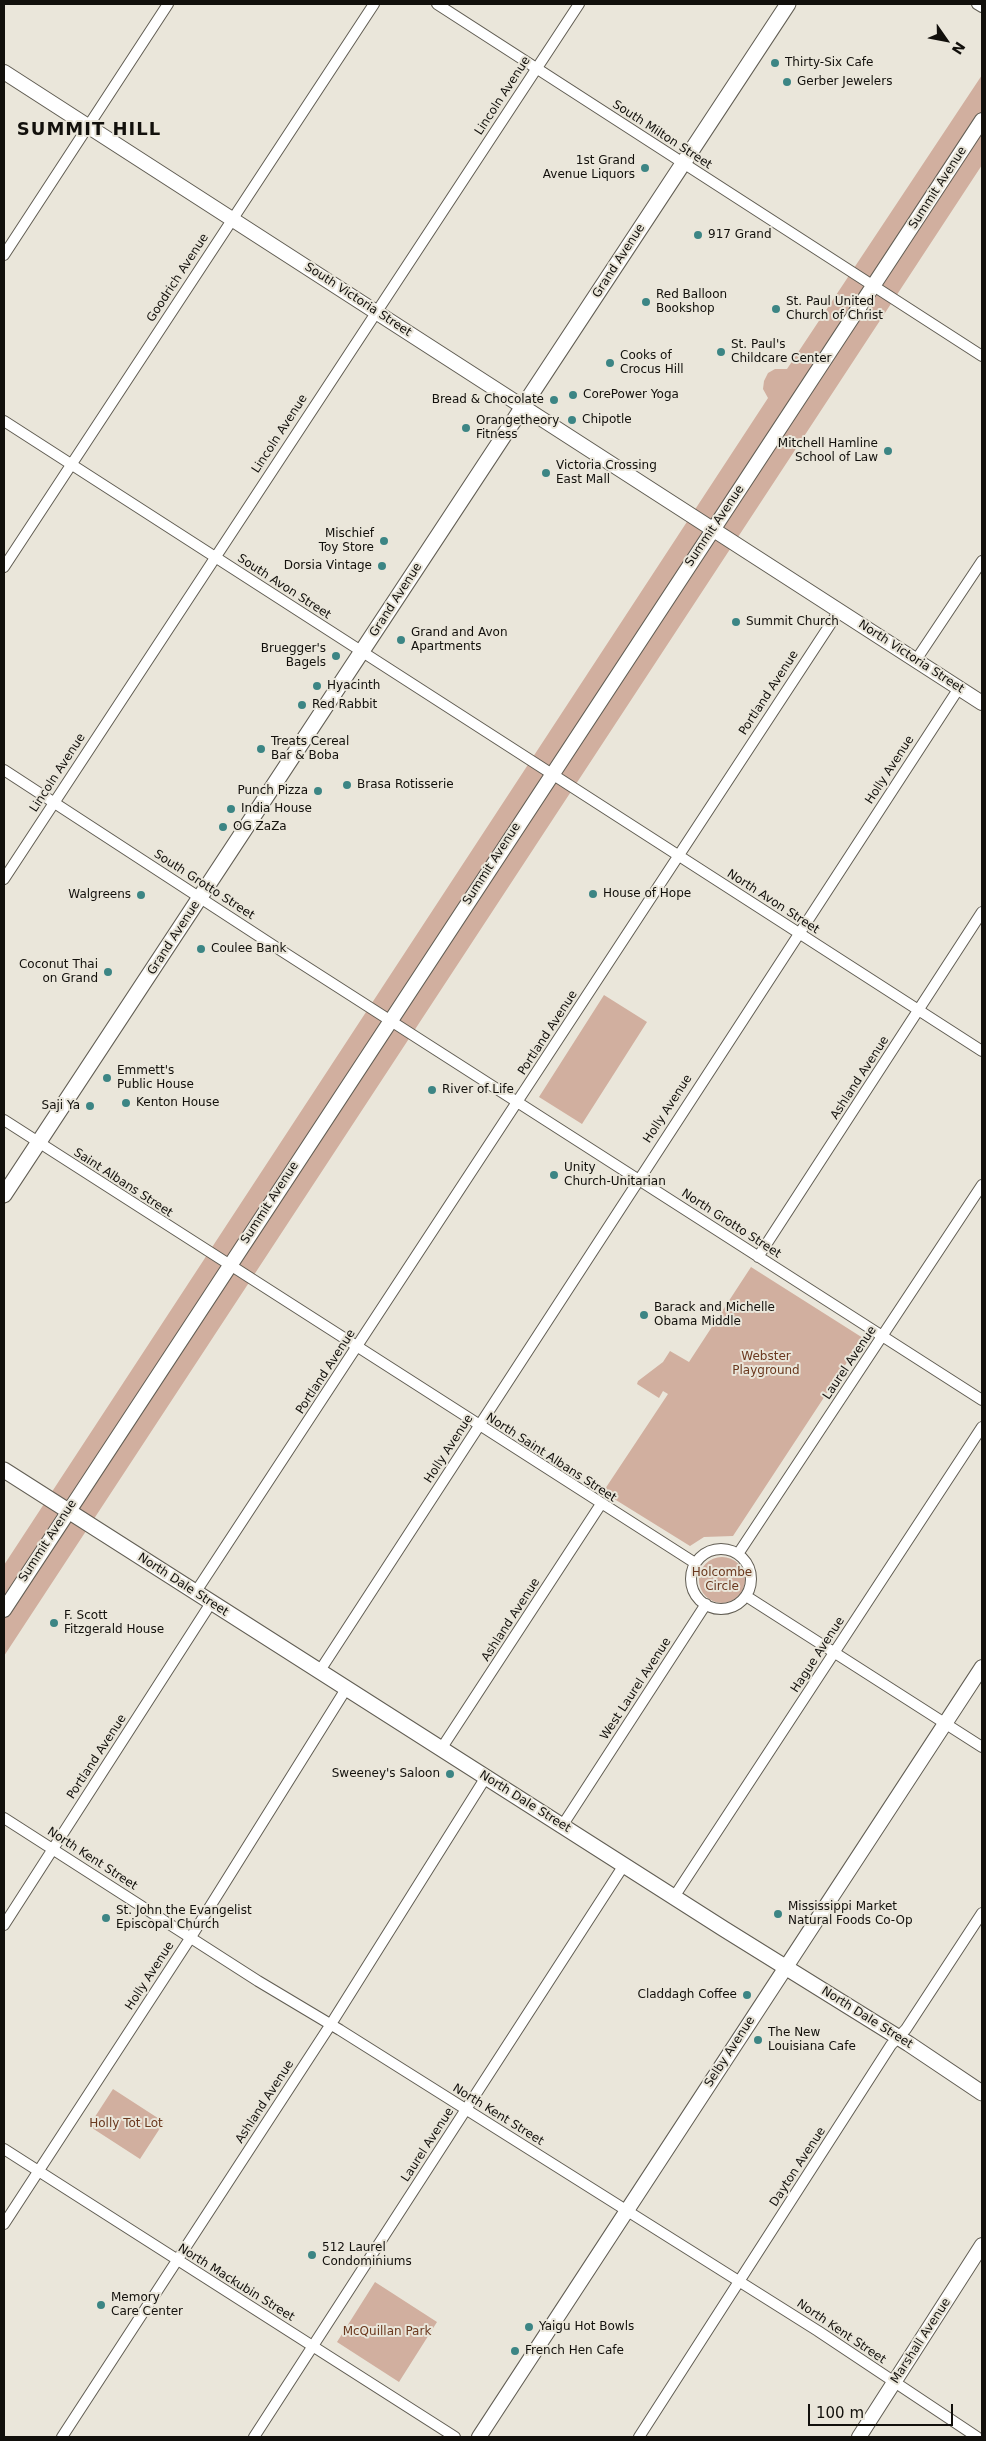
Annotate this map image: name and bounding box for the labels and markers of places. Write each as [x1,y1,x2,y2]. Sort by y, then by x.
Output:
place label: Thirty-Six Cafe [785,56,873,70]
marker: Thirty-Six Cafe [769,57,781,69]
place label: Gerber Jewelers [797,75,892,89]
marker: Gerber Jewelers [781,76,793,88]
place label: 1st Grand Avenue Liquors [543,154,635,182]
marker: 1st Grand Avenue Liquors [639,162,651,174]
place label: 917 Grand [708,228,772,242]
marker: 917 Grand [692,229,704,241]
place label: Red Balloon Bookshop [656,288,727,316]
place label: St. Paul United Church of Christ [786,295,883,323]
marker: Red Balloon Bookshop [640,296,652,308]
marker: St. Paul United Church of Christ [770,303,782,315]
place label: St. Paul's Childcare Center [731,338,831,366]
marker: St. Paul's Childcare Center [715,346,727,358]
place label: Cooks of Crocus Hill [620,349,684,377]
marker: Cooks of Crocus Hill [604,357,616,369]
place label: CorePower Yoga [583,388,679,402]
marker: CorePower Yoga [567,389,579,401]
place label: Bread & Chocolate [432,393,544,407]
marker: Bread & Chocolate [548,394,560,406]
place label: Chipotle [582,413,632,427]
place label: Orangetheory Fitness [476,414,559,442]
marker: Chipotle [566,414,578,426]
marker: Orangetheory Fitness [460,422,472,434]
place label: Mitchell Hamline School of Law [778,437,878,465]
marker: Mitchell Hamline School of Law [882,445,894,457]
place label: Victoria Crossing East Mall [556,459,657,487]
marker: Victoria Crossing East Mall [540,467,552,479]
place label: Mischief Toy Store [319,527,374,555]
marker: Mischief Toy Store [378,535,390,547]
place label: Dorsia Vintage [284,559,372,573]
marker: Dorsia Vintage [376,560,388,572]
place label: Summit Church [746,615,839,629]
marker: Summit Church [730,616,742,628]
place label: Grand and Avon Apartments [411,626,508,654]
marker: Grand and Avon Apartments [395,634,407,646]
place label: Bruegger's Bagels [261,642,326,670]
marker: Bruegger's Bagels [330,650,342,662]
place label: Hyacinth [327,679,380,693]
marker: Hyacinth [311,680,323,692]
place label: Red Rabbit [312,698,377,712]
marker: Red Rabbit [296,699,308,711]
place label: Treats Cereal Bar & Boba [271,735,349,763]
marker: Treats Cereal Bar & Boba [255,743,267,755]
place label: Brasa Rotisserie [357,778,454,792]
marker: Brasa Rotisserie [341,779,353,791]
place label: Punch Pizza [237,784,308,798]
marker: Punch Pizza [312,785,324,797]
place label: India House [241,802,312,816]
marker: India House [225,803,237,815]
place label: OG ZaZa [233,820,287,834]
marker: OG ZaZa [217,821,229,833]
place label: House of Hope [603,887,691,901]
place label: Walgreens [68,888,131,902]
marker: House of Hope [587,888,599,900]
marker: Walgreens [135,889,147,901]
place label: Coulee Bank [211,942,286,956]
marker: Coulee Bank [195,943,207,955]
place label: Coconut Thai on Grand [19,958,98,986]
marker: Coconut Thai on Grand [102,966,114,978]
place label: Emmett's Public House [117,1064,194,1092]
marker: Emmett's Public House [101,1072,113,1084]
place label: River of Life [442,1083,514,1097]
marker: River of Life [426,1084,438,1096]
place label: Kenton House [136,1096,219,1110]
marker: Kenton House [120,1097,132,1109]
place label: Saji Ya [42,1099,80,1113]
marker: Saji Ya [84,1100,96,1112]
place label: Unity Church-Unitarian [564,1161,666,1189]
marker: Unity Church-Unitarian [548,1169,560,1181]
place label: Barack and Michelle Obama Middle [654,1301,775,1329]
marker: Barack and Michelle Obama Middle [638,1309,650,1321]
place label: F. Scott Fitzgerald House [64,1609,164,1637]
marker: F. Scott Fitzgerald House [48,1617,60,1629]
place label: Sweeney's Saloon [332,1767,440,1781]
marker: Sweeney's Saloon [444,1768,456,1780]
place label: Mississippi Market Natural Foods Co-Op [788,1900,913,1928]
place label: St. John the Evangelist Episcopal Church [116,1904,252,1932]
marker: Mississippi Market Natural Foods Co-Op [772,1908,784,1920]
marker: St. John the Evangelist Episcopal Church [100,1912,112,1924]
place label: Claddagh Coffee [638,1988,737,2002]
marker: Claddagh Coffee [741,1989,753,2001]
place label: The New Louisiana Cafe [768,2026,856,2054]
marker: The New Louisiana Cafe [752,2034,764,2046]
place label: 512 Laurel Condominiums [322,2241,412,2269]
marker: 512 Laurel Condominiums [306,2249,318,2261]
place label: Memory Care Center [111,2291,183,2319]
marker: Memory Care Center [95,2299,107,2311]
place label: Yaigu Hot Bowls [539,2320,634,2334]
marker: Yaigu Hot Bowls [523,2321,535,2333]
place label: French Hen Cafe [525,2344,624,2358]
marker: French Hen Cafe [509,2345,521,2357]

